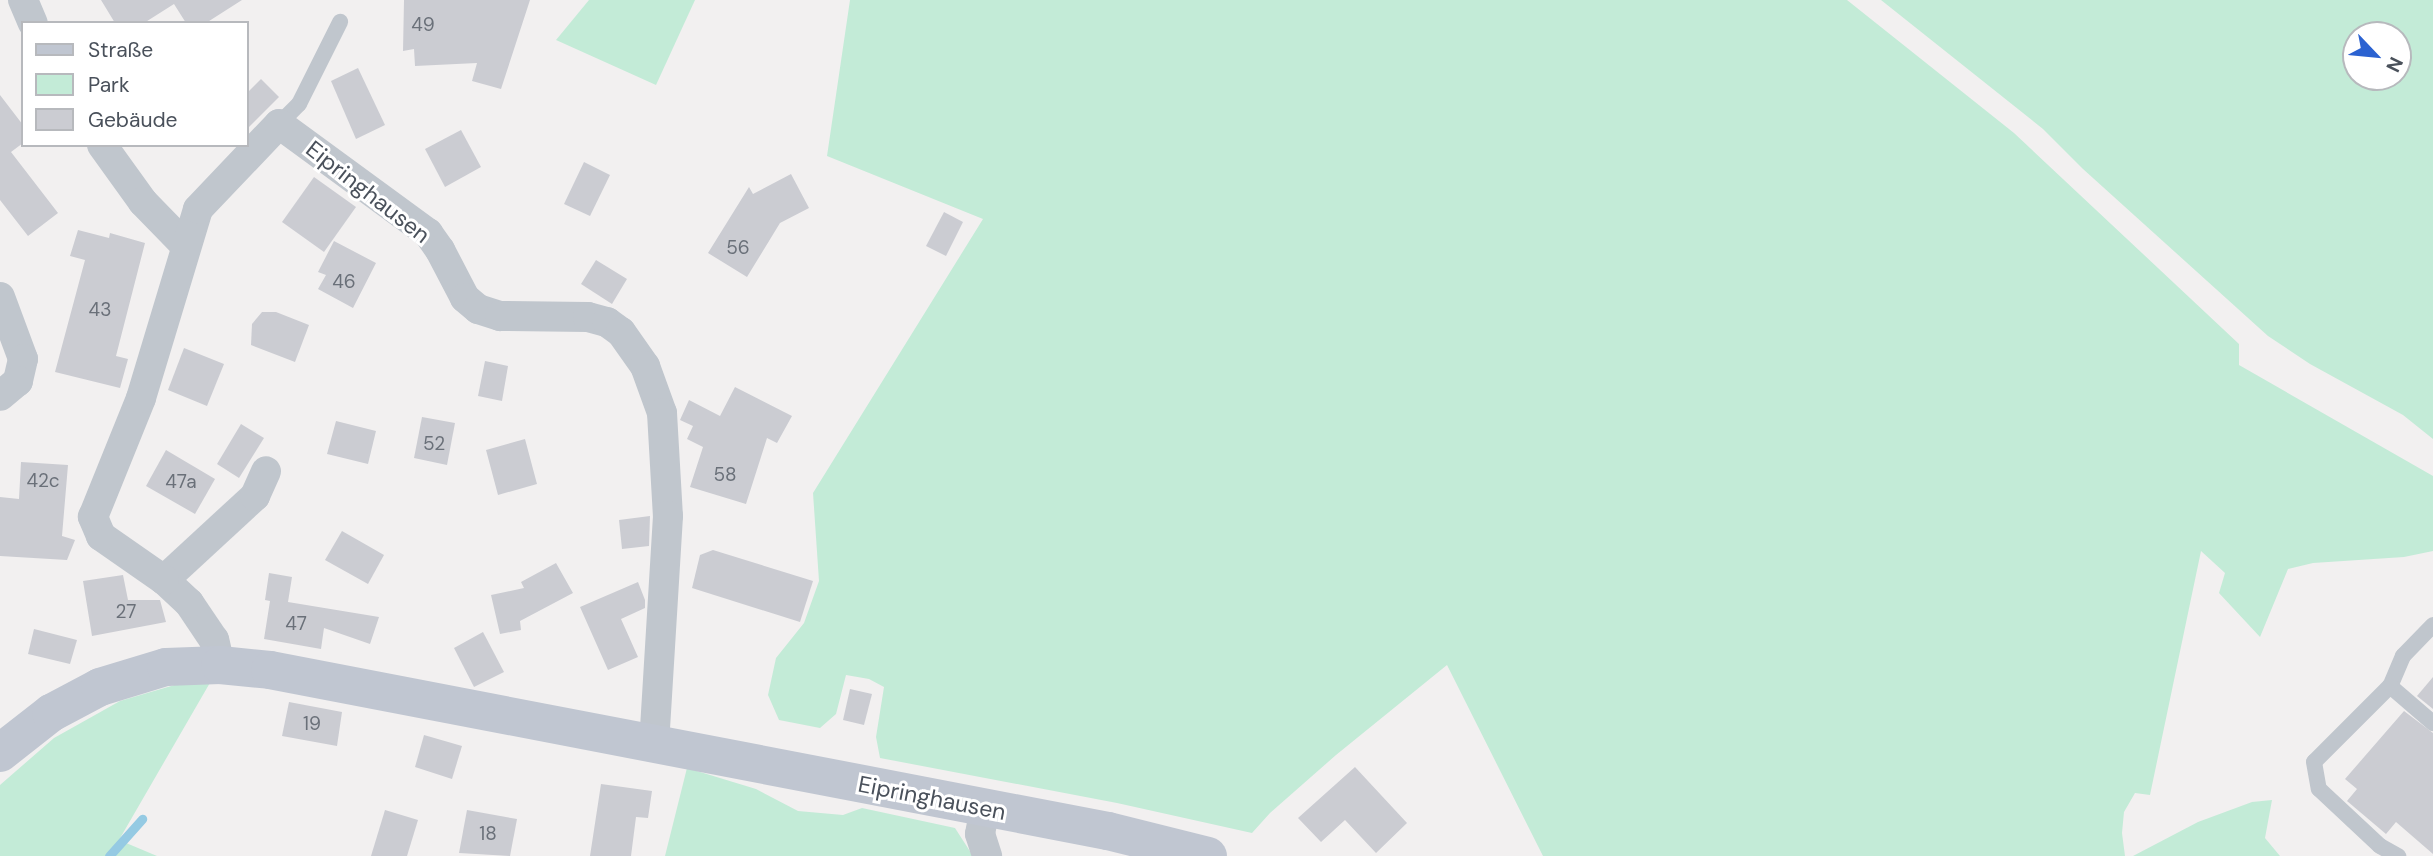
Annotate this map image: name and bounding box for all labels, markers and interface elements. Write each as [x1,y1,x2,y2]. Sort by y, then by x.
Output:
house number: 49 [411,14,435,36]
legend [21,21,248,147]
north arrow [2342,21,2412,91]
text: Straße [88,36,153,64]
text: N [2380,53,2409,76]
text: Park [88,71,129,99]
text: Gebäude [88,106,178,134]
street label: Eipringhausen [301,135,435,249]
house number: 56 [726,237,750,259]
house number: 46 [332,271,356,293]
house number: 43 [89,299,111,321]
house number: 52 [423,433,445,455]
house number: 58 [713,464,737,486]
house number: 42c [26,470,60,492]
house number: 47a [165,471,197,493]
house number: 27 [116,601,136,623]
house number: 47 [285,613,307,635]
house number: 19 [303,713,321,735]
street label: Eipringhausen [856,770,1008,826]
house number: 18 [479,823,497,845]

